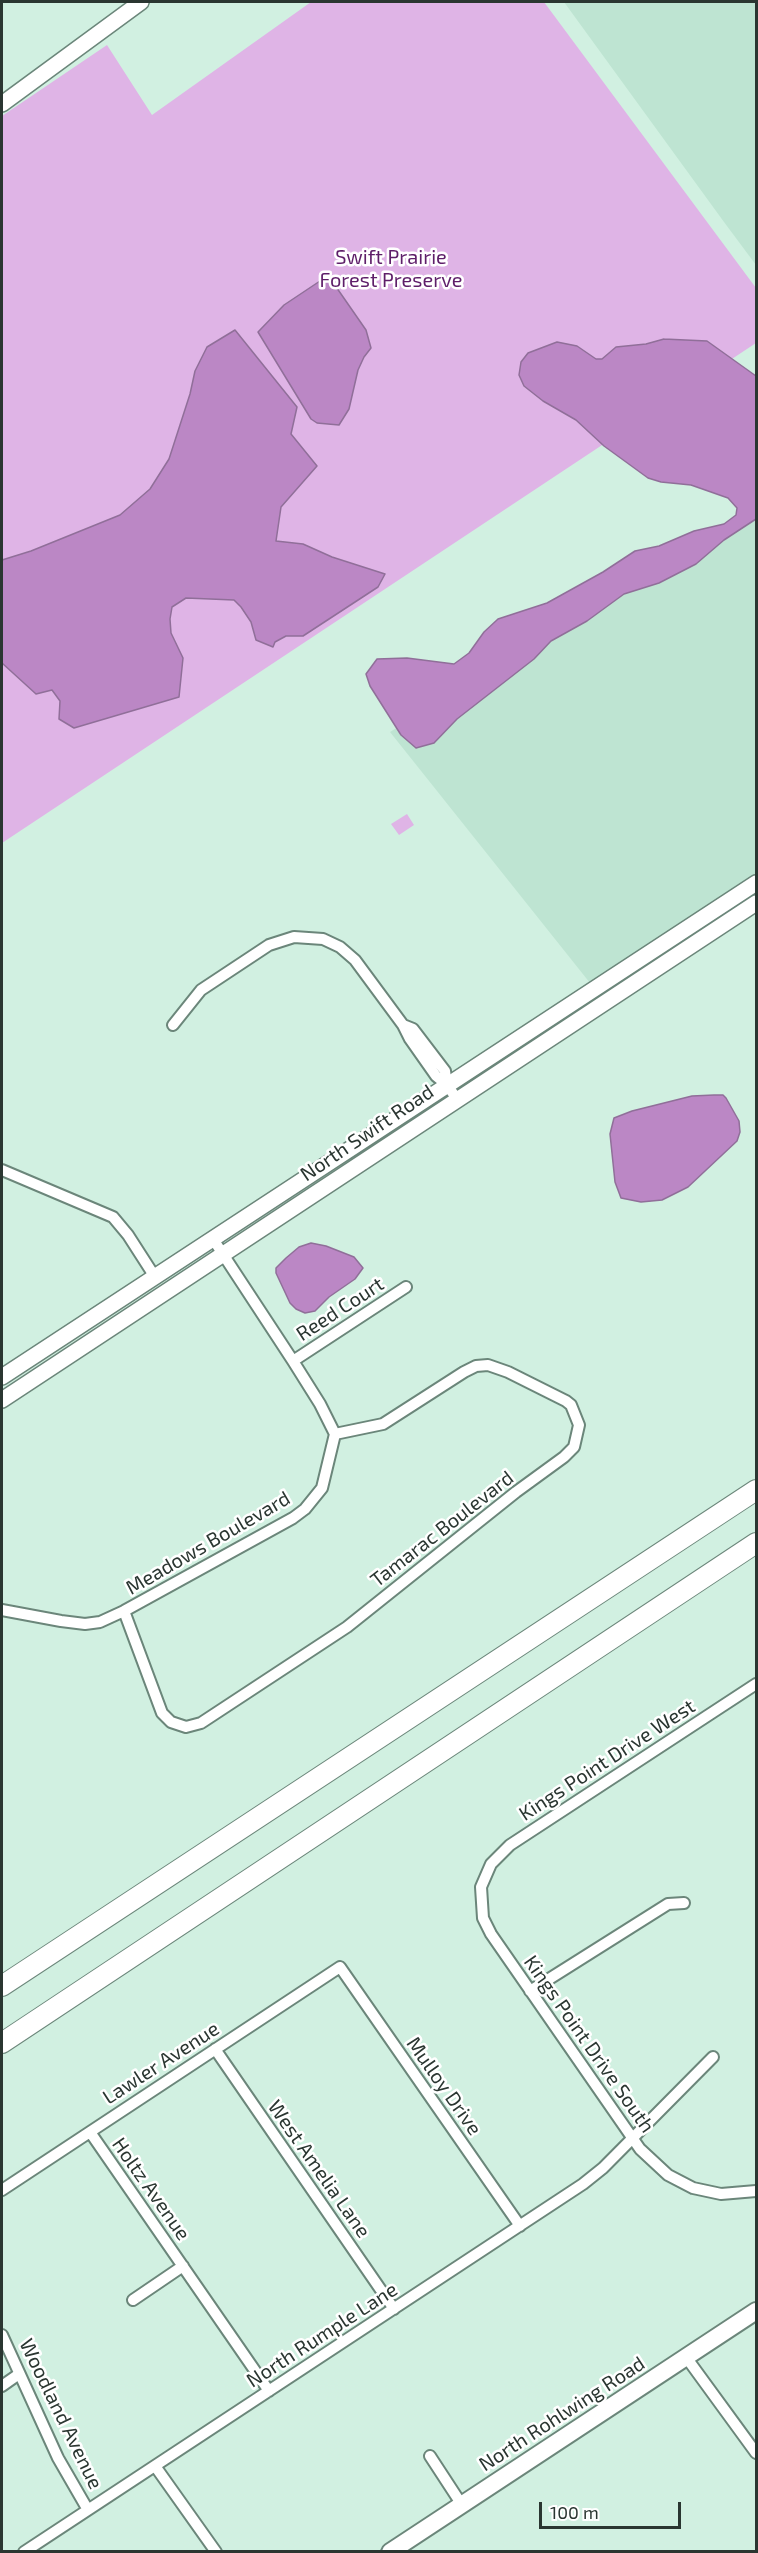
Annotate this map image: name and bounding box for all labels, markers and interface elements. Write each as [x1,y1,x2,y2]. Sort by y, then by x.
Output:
park label: Swift Prairie Forest Preserve [320,245,462,292]
street label: North Swift Road [296,1080,438,1186]
street label: Reed Court [292,1272,388,1346]
street label: Tamarac Boulevard [366,1466,518,1592]
street label: Meadows Boulevard [122,1486,294,1600]
street label: Kings Point Drive West [515,1694,699,1826]
street label: Kings Point Drive South [519,1951,659,2137]
street label: Lawler Avenue [98,2016,224,2110]
street label: Mulloy Drive [401,2032,487,2140]
street label: West Amelia Lane [263,2096,375,2242]
street label: Holtz Avenue [107,2133,195,2245]
street label: North Rumple Lane [242,2277,402,2393]
street label: Woodland Avenue [14,2335,108,2493]
street label: North Rohlwing Road [475,2351,649,2477]
scale bar [542,2490,684,2528]
text: 100 m [550,2501,599,2523]

